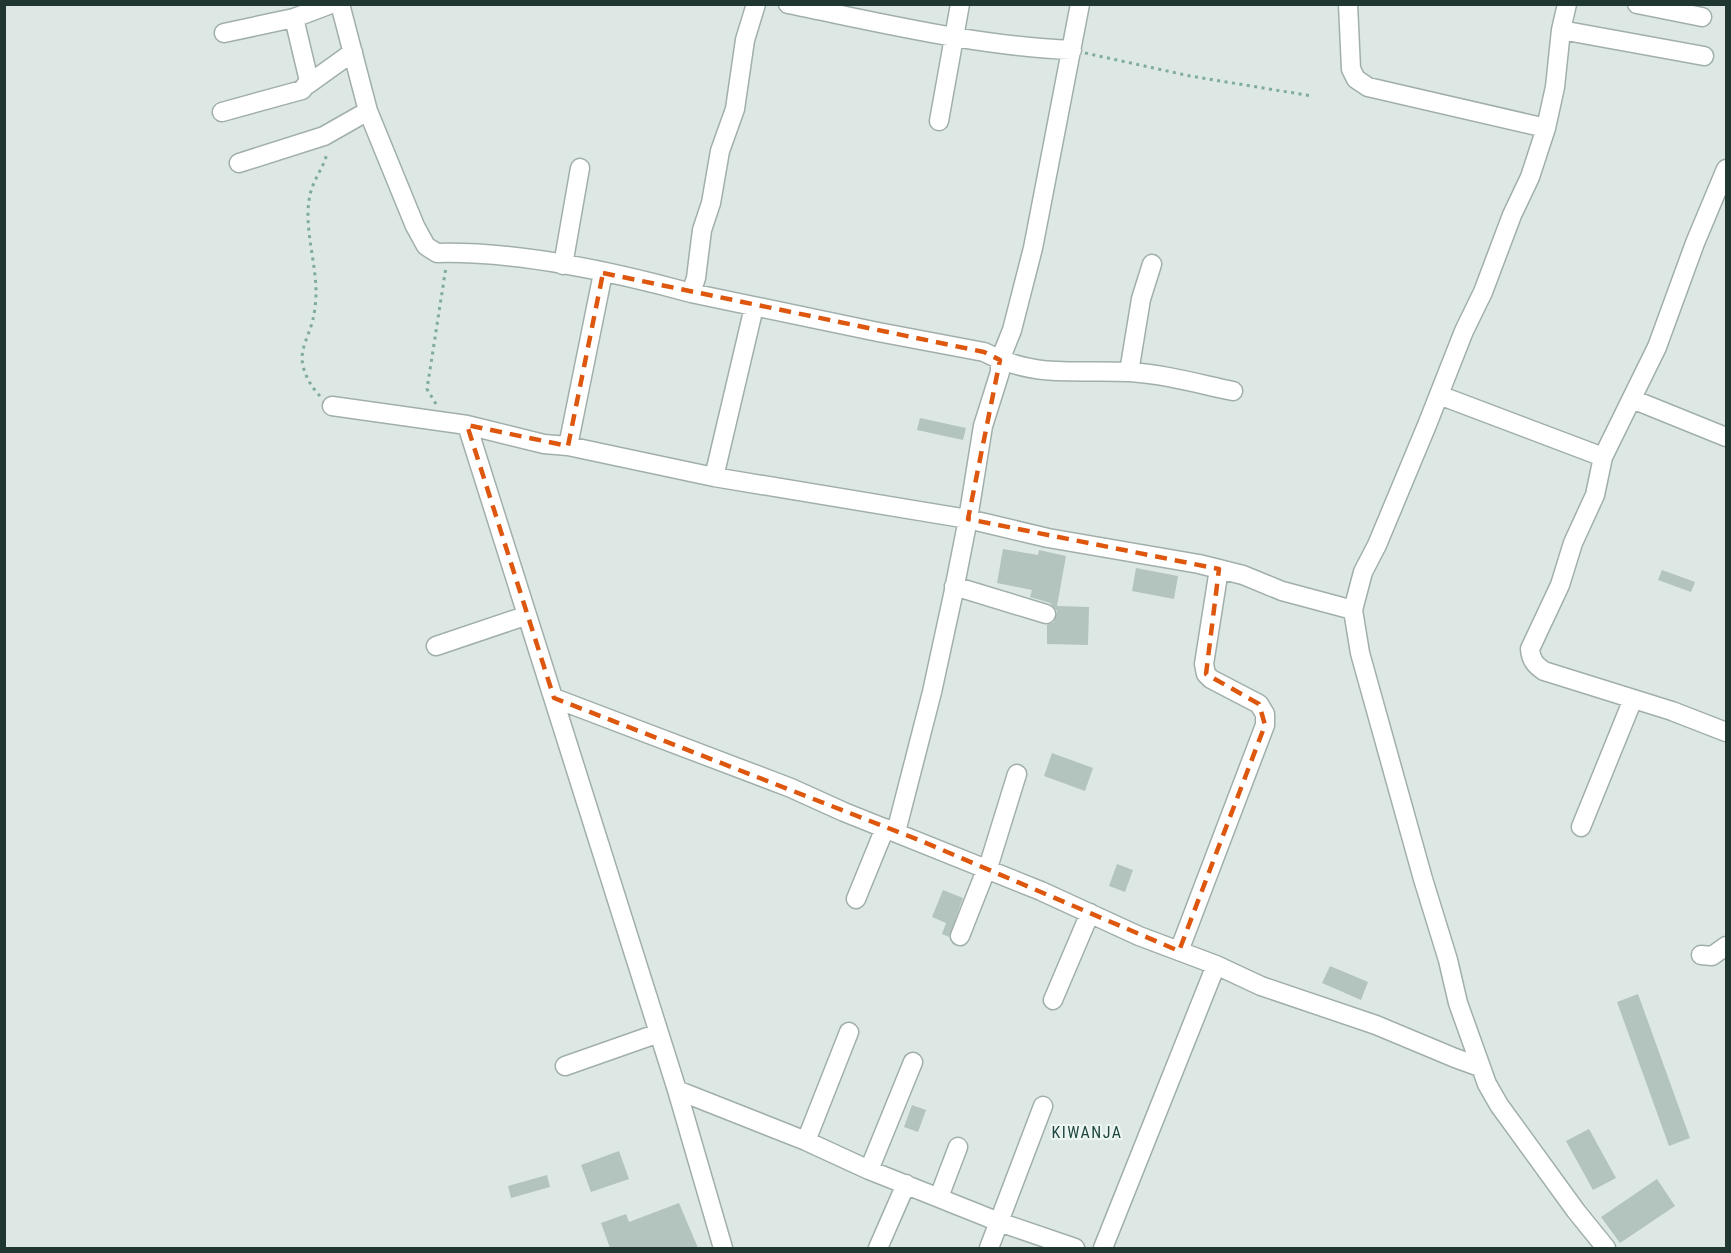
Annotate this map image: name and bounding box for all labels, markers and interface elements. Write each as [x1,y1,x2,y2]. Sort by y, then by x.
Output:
district label: KIWANJA [1051,1123,1123,1142]

